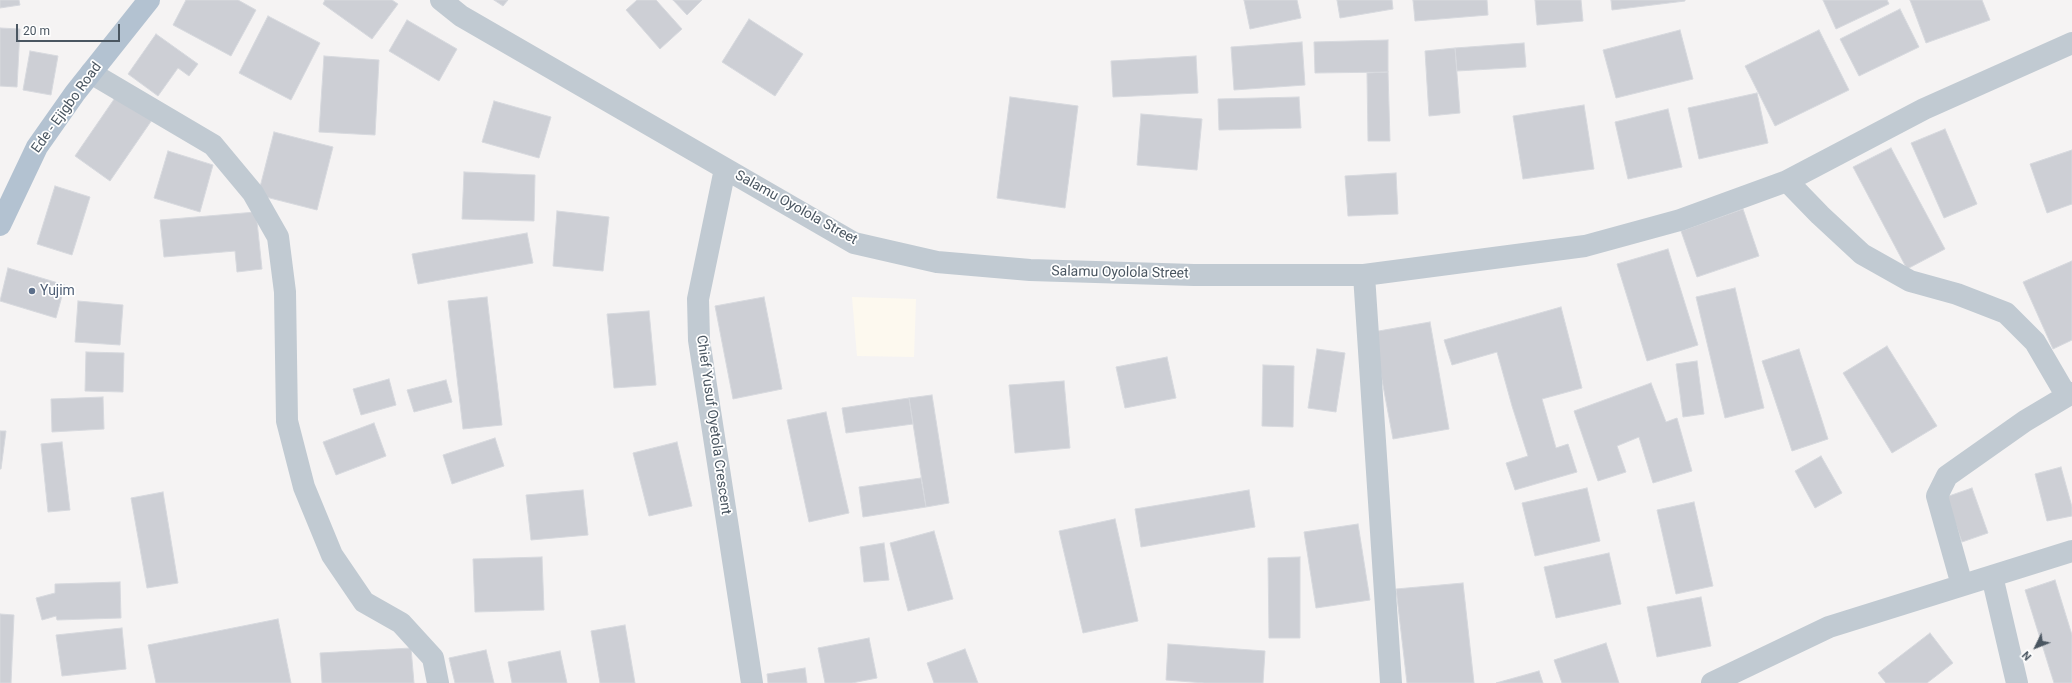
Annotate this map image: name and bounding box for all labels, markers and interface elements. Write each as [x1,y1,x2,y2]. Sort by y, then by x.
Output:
scale bar [18,16,122,42]
text: 20 m [23,24,50,38]
street label: Ede - Ejigbo Road [28,59,106,157]
street label: Salamu Oyolola Street [732,167,860,249]
street label: Salamu Oyolola Street [1051,263,1189,283]
place label: Yujim [40,283,75,299]
marker: Yujim [27,286,37,296]
street label: Chief Yusuf Oyetola Crescent [692,334,734,516]
north arrow [2016,627,2056,667]
text: N [2019,648,2034,663]

